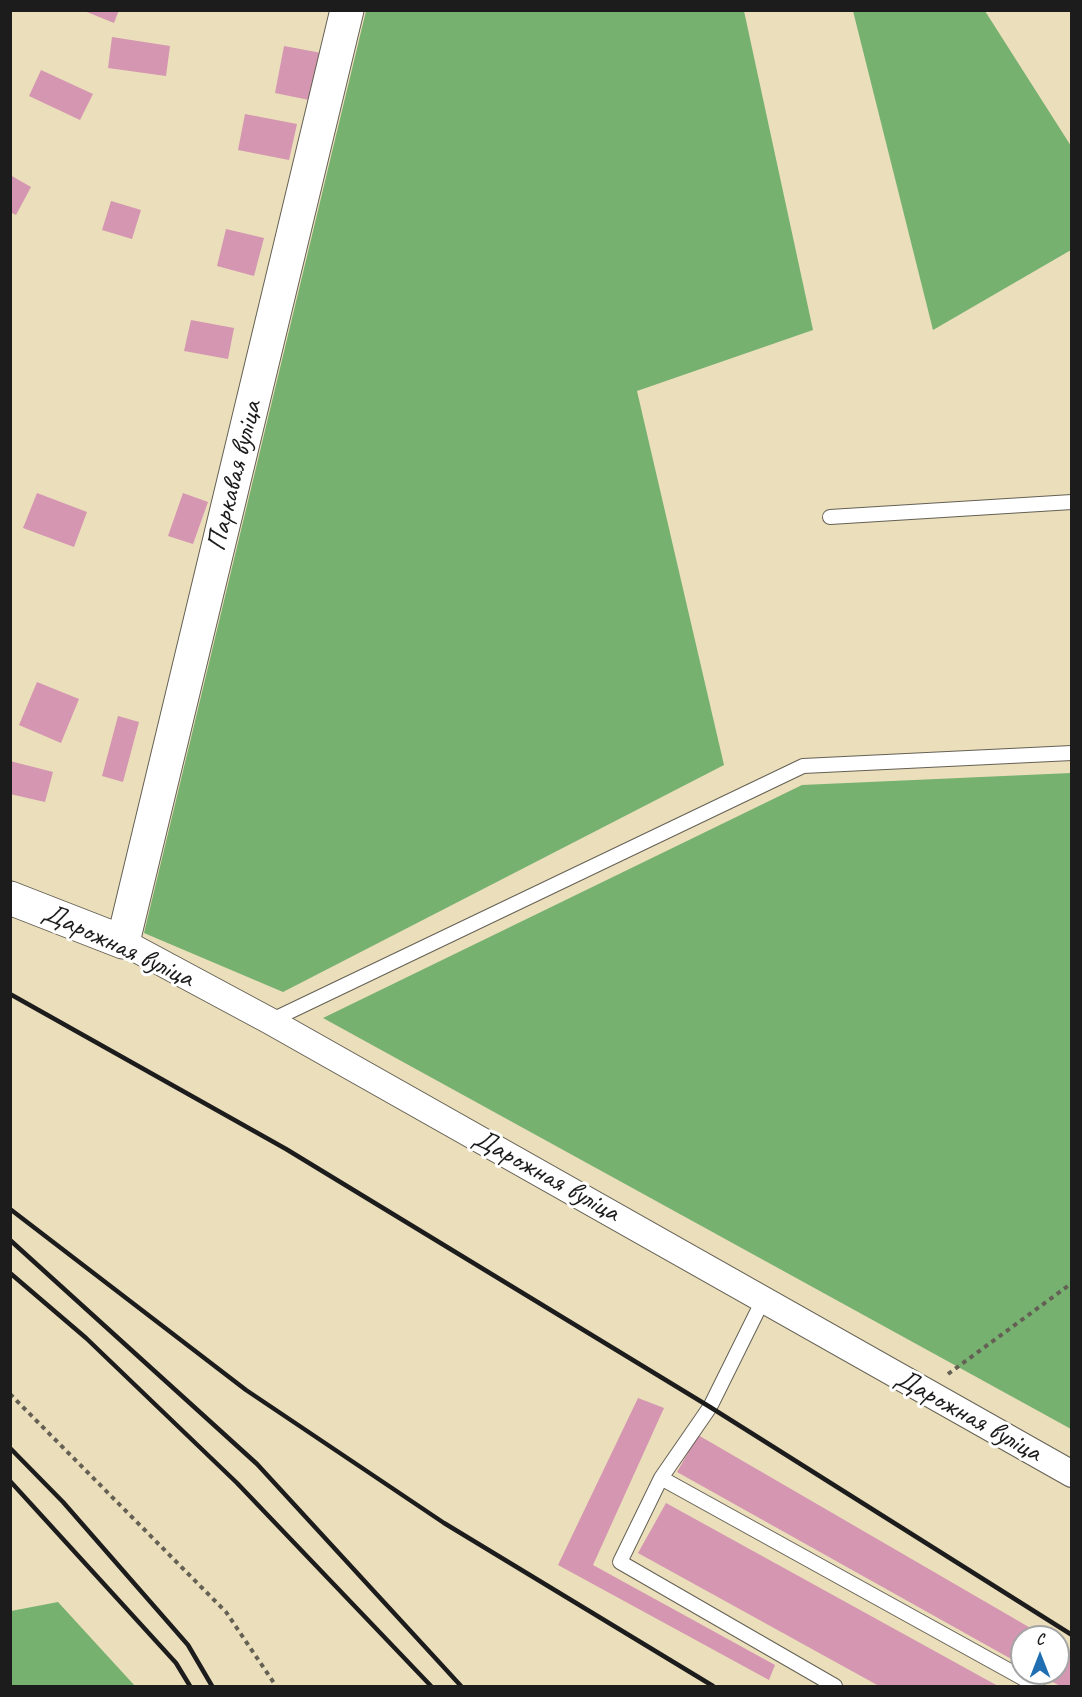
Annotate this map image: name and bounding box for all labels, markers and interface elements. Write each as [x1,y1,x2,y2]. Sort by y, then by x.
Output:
street label: Паркавая вуліца [200,398,270,554]
street label: Дарожная вуліца [37,896,199,996]
street label: Дарожная вуліца [467,1122,625,1230]
street label: Дарожная вуліца [889,1362,1047,1470]
north arrow [1010,1625,1070,1685]
text: С [1036,1629,1044,1649]

